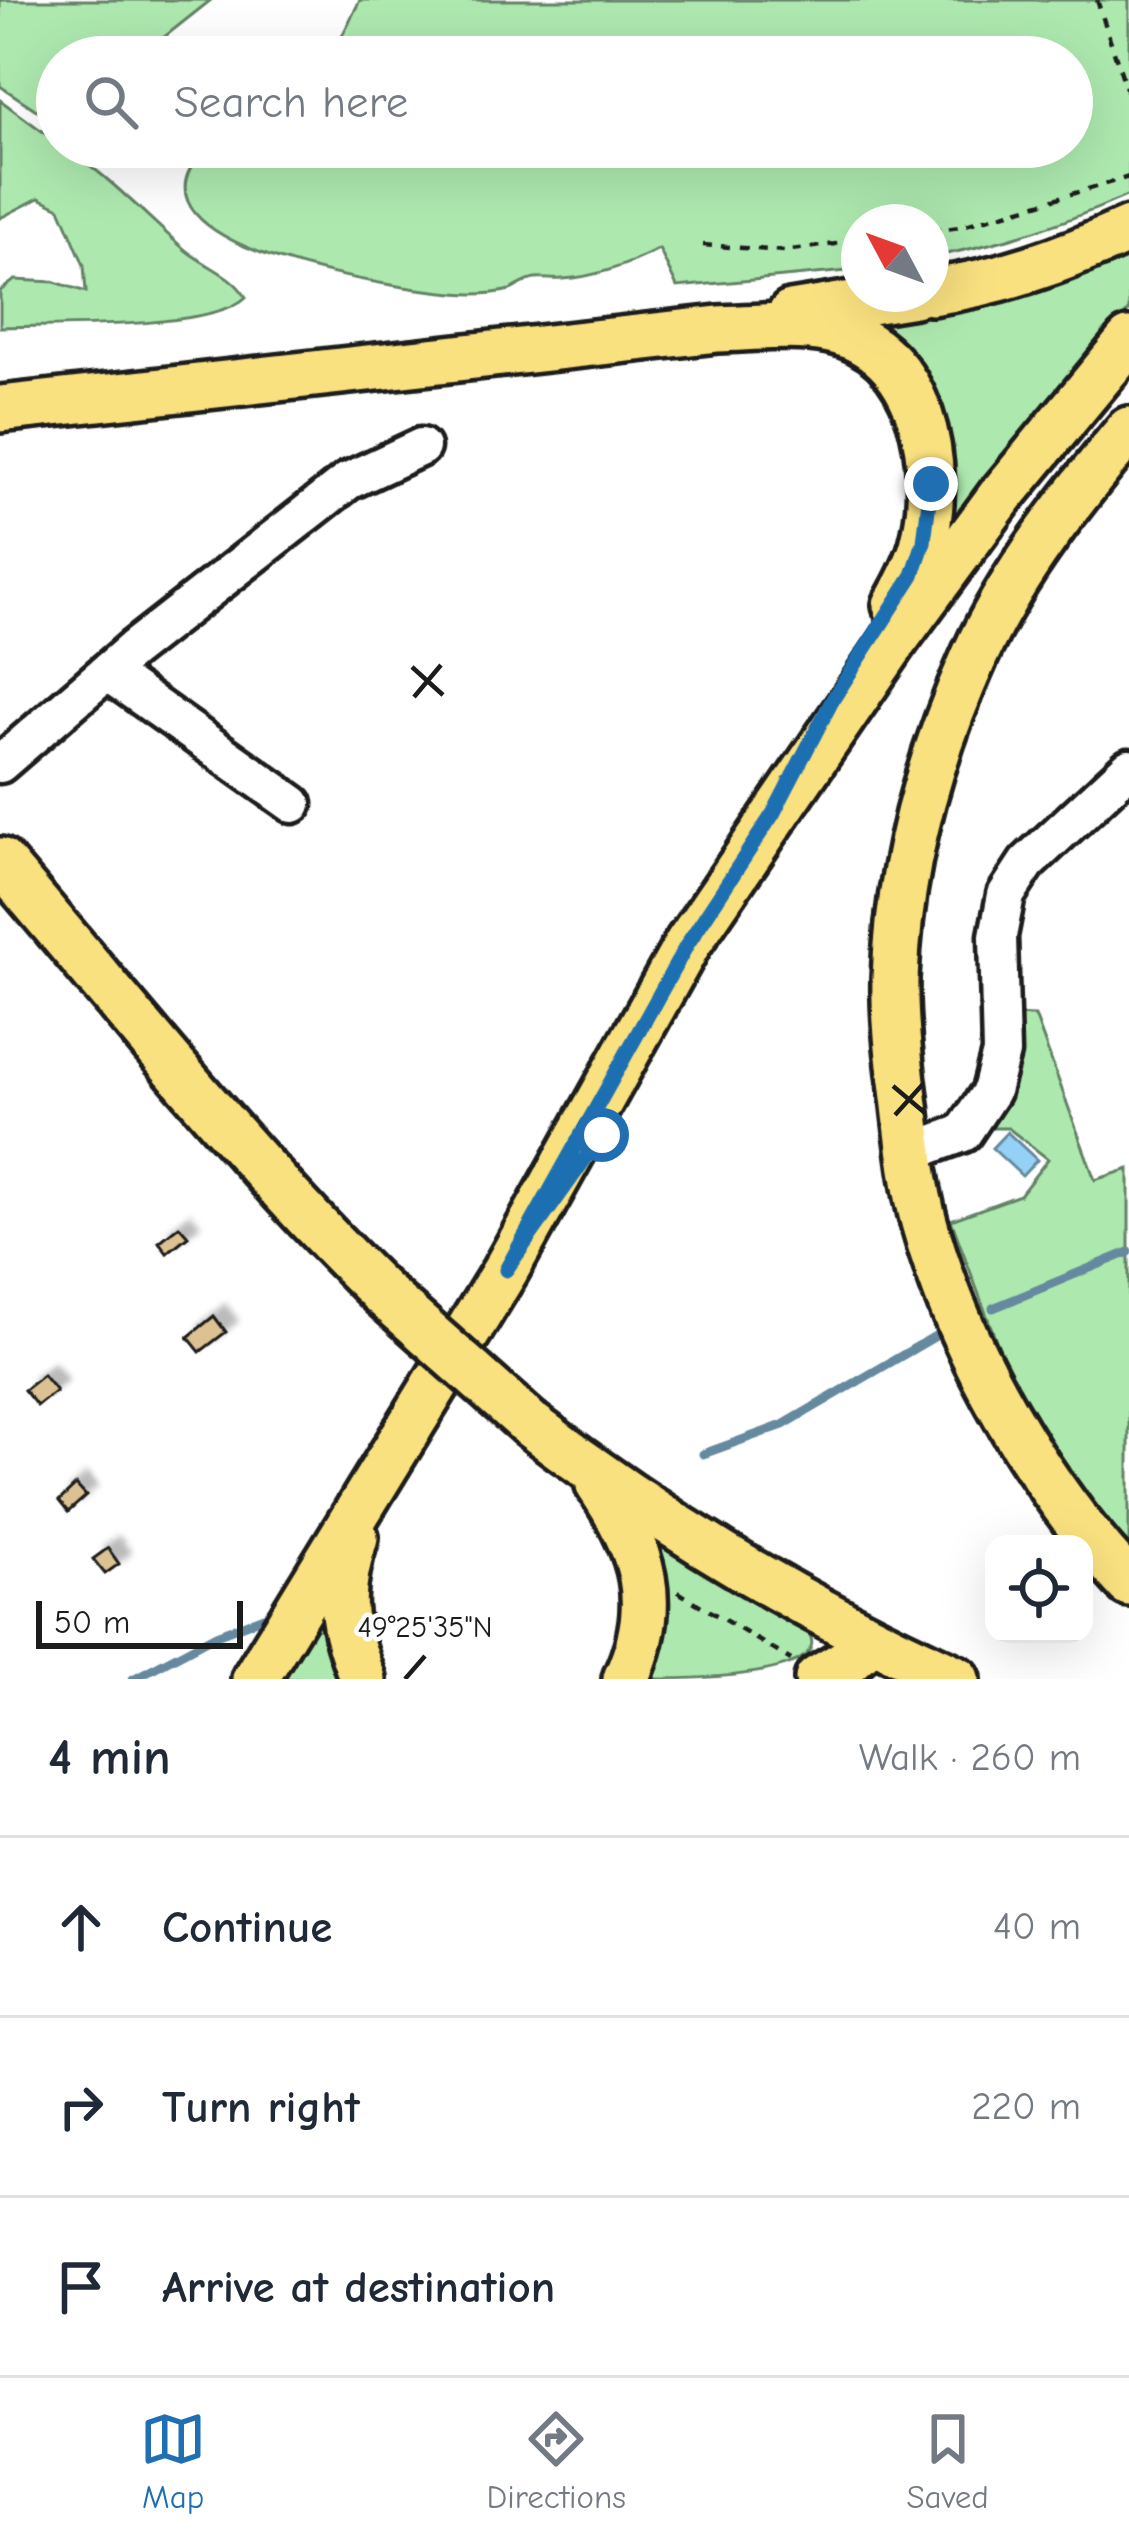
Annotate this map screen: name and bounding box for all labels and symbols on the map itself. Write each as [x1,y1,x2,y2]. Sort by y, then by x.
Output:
north arrow [841,204,949,312]
route end [904,457,958,511]
route start [575,1108,629,1162]
scale bar [36,1595,243,1648]
text: 49°25'35"N [357,1610,493,1645]

